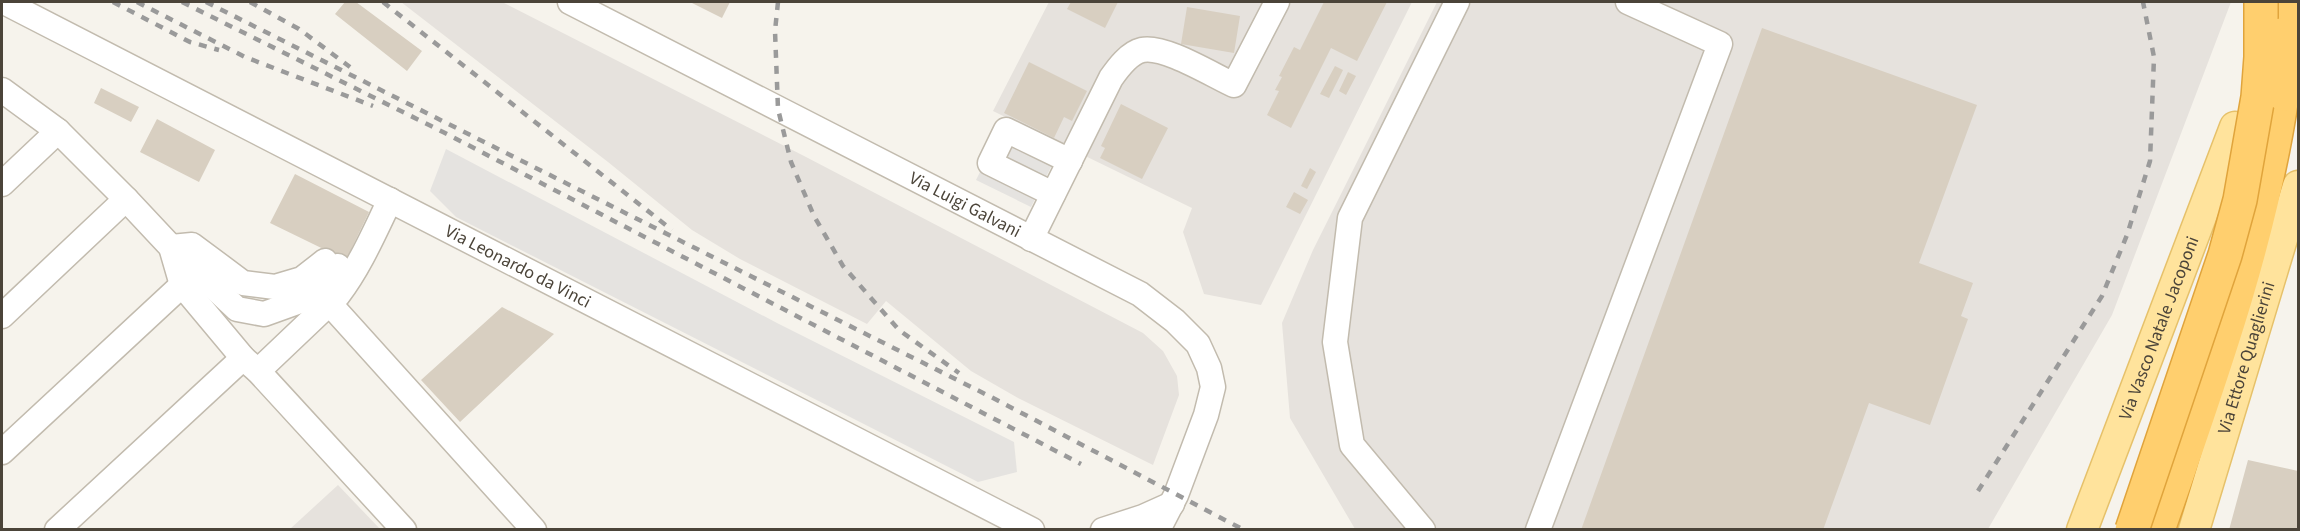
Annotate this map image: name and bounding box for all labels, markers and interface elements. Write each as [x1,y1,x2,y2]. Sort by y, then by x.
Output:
street label: Via Luigi Galvani [905,165,1025,243]
street label: Via Leonardo da Vinci [441,218,595,314]
street label: Via Vasco Natale Jacoponi [2112,233,2205,424]
street label: Via Ettore Quaglierini [2211,278,2281,437]

